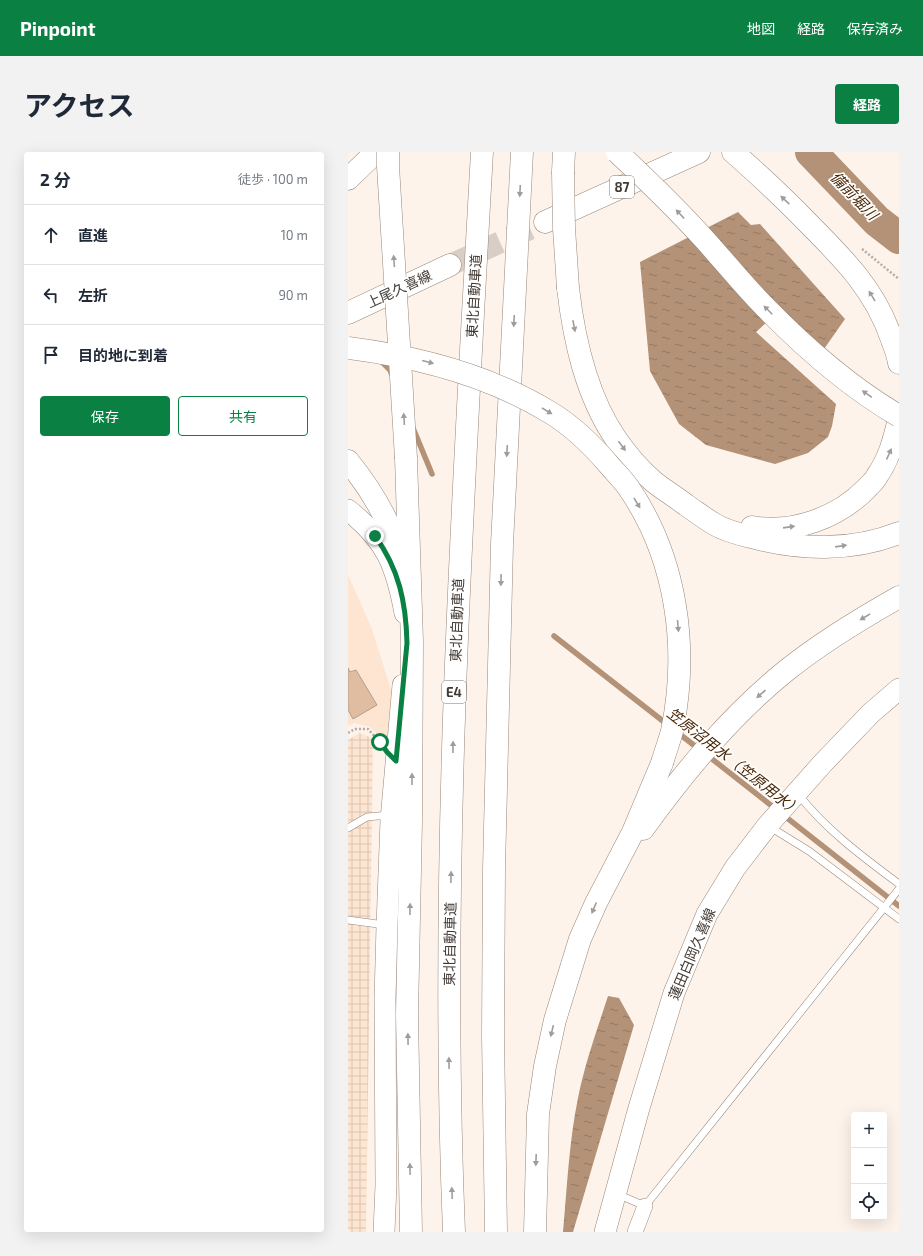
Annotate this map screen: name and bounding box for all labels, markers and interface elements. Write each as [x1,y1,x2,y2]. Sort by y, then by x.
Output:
text: Pinpoint [20,17,95,40]
text: 地図 [747,20,775,37]
text: 経路 [797,20,825,37]
text: 保存済み [847,20,903,37]
button: 経路 [835,84,899,124]
text: アクセス [24,88,135,122]
water label: 備前堀川 [827,167,883,225]
text: 2 分 [40,169,71,189]
text: 徒歩 · 100 m [238,171,308,187]
road number: 87 [610,176,634,198]
one-way arrow [517,185,524,197]
one-way arrow [780,195,790,205]
one-way arrow [675,209,685,219]
icon: ahead [40,224,62,246]
text: 直進 [78,226,108,244]
text: 10 m [281,227,308,243]
street label: 東北自動車道 [463,254,484,338]
one-way arrow [390,255,397,267]
street label: 上尾久喜線 [363,266,434,311]
icon: left [40,284,62,306]
text: 左折 [78,286,108,304]
text: 90 m [278,287,308,303]
one-way arrow [868,290,875,302]
one-way arrow [763,305,773,315]
one-way arrow [510,315,517,327]
one-way arrow [571,320,577,333]
icon: arrive [40,344,62,366]
text: 目的地に到着 [78,346,168,364]
one-way arrow [421,360,434,366]
one-way arrow [861,390,872,398]
button: 保存 [40,396,170,436]
button: 共有 [178,396,308,436]
one-way arrow [541,408,553,415]
one-way arrow [400,413,407,425]
one-way arrow [617,441,625,451]
one-way arrow [503,445,510,457]
one-way arrow [886,448,892,459]
one-way arrow [634,497,641,509]
one-way arrow [783,524,795,530]
route end [366,527,384,545]
one-way arrow [835,543,847,549]
one-way arrow [498,574,504,587]
street label: 東北自動車道 [447,578,466,662]
one-way arrow [859,613,871,620]
one-way arrow [675,620,681,632]
road number: E4 [442,681,466,703]
one-way arrow [755,689,766,698]
water label: 笠原沼用水（笠原用水） [664,703,805,819]
route start [371,733,389,751]
one-way arrow [450,740,456,753]
one-way arrow [409,772,415,785]
one-way arrow [448,870,454,883]
street label: 東北自動車道 [440,902,459,986]
one-way arrow [406,903,413,915]
one-way arrow [590,903,596,915]
street label: 蓮田白岡久喜線 [665,905,719,1002]
one-way arrow [549,1025,555,1038]
one-way arrow [404,1033,411,1045]
one-way arrow [446,1056,452,1069]
map controls [851,1112,887,1220]
button: + [851,1112,887,1148]
button: − [851,1148,887,1184]
one-way arrow [533,1154,540,1166]
one-way arrow [406,1163,413,1175]
button: locate [851,1184,887,1220]
one-way arrow [449,1186,455,1199]

